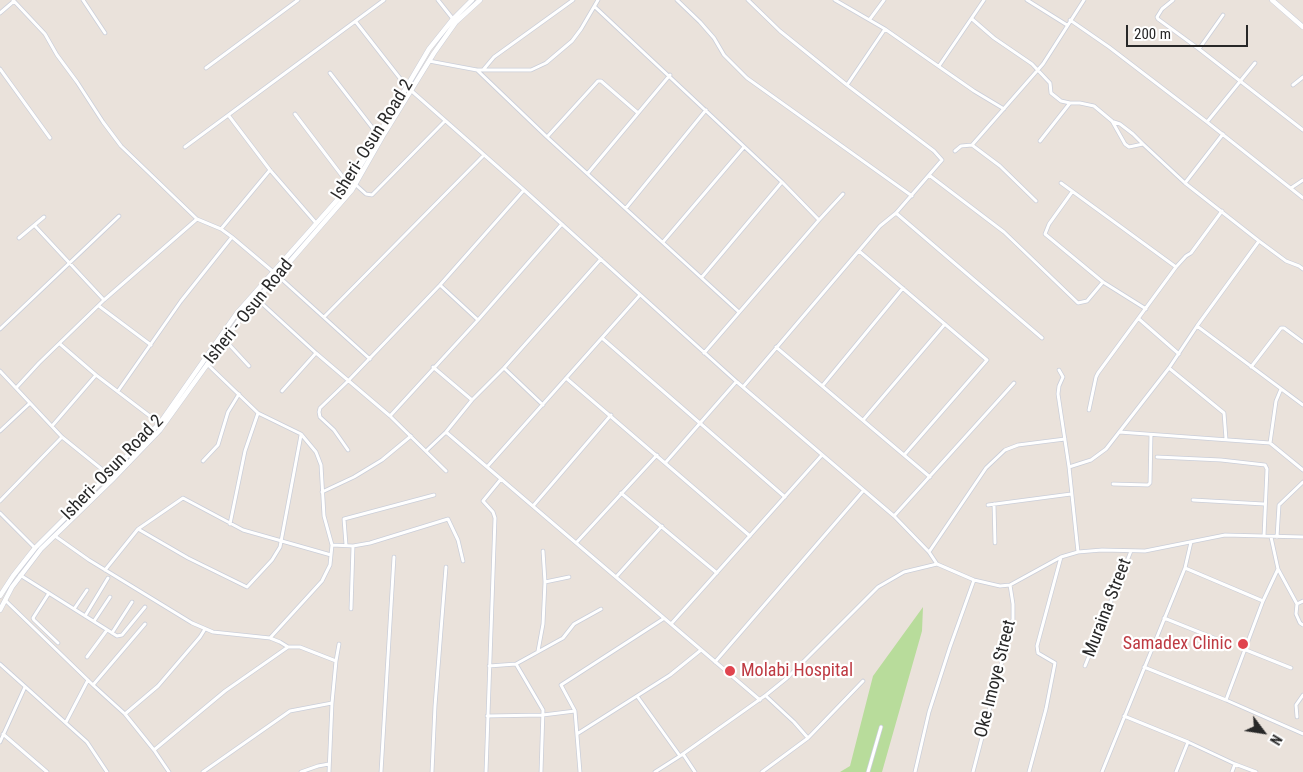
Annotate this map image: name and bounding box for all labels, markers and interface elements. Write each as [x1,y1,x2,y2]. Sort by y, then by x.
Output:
scale bar [1128,15,1250,47]
text: 200 m [1134,25,1171,43]
street label: Isheri- Osun Road 2 [327,76,419,204]
street label: Isheri - Osun Road [200,255,298,369]
street label: Isheri- Osun Road 2 [57,411,169,525]
street label: Muraina Street [1079,556,1137,660]
street label: Oke Imoye Street [971,618,1021,740]
place label: Samadex Clinic [1123,633,1232,655]
marker: Samadex Clinic [1236,637,1250,651]
place label: Molabi Hospital [741,660,853,682]
marker: Molabi Hospital [723,664,737,678]
north arrow [1238,707,1288,757]
text: N [1267,732,1285,748]

